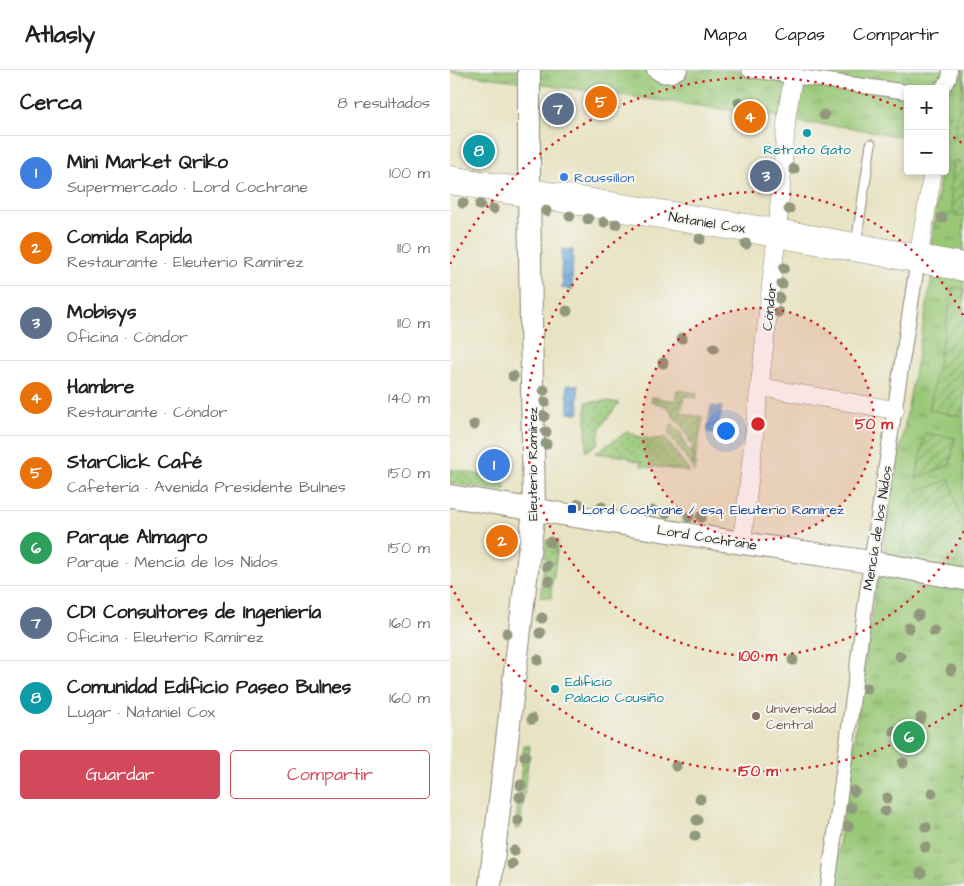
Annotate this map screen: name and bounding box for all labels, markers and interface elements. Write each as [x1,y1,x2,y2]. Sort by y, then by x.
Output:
text: Atlasly [25,18,95,52]
text: Mapa [704,22,747,47]
text: Capas [775,22,825,47]
text: Compartir [853,22,939,47]
pin: 5 [585,83,617,121]
map controls [904,85,949,175]
button: + [904,85,949,130]
text: Cerca [20,88,82,117]
pin: 7 [542,90,574,128]
text: 8 resultados [337,92,430,114]
pin: 4 [734,98,766,136]
marker: Retrato Gato [801,127,813,139]
button: − [904,130,949,175]
pin: 8 [463,132,495,170]
place label: Retrato Gato [763,140,851,160]
text: Mini Market Qriko [67,149,228,176]
pin: 3 [750,157,782,195]
text: 1 [35,162,37,184]
text: 100 m [389,162,430,184]
place label: Roussillon [574,168,634,188]
marker: Roussillon [558,171,570,183]
text: Supermercado · Lord Cochrane [67,176,308,198]
street label: Nataniel Cox [667,207,747,239]
text: Comida Rapida [67,224,192,251]
text: 2 [31,237,41,259]
text: 110 m [397,237,430,259]
text: Restaurante · Eleuterio Ramírez [67,251,303,273]
street label: Cóndor [758,282,782,332]
text: Mobisys [67,299,136,326]
text: 3 [32,312,40,334]
text: 110 m [397,312,430,334]
text: Oficina · Cóndor [67,326,188,348]
text: Hambre [67,374,134,401]
text: 4 [31,387,41,409]
text: 140 m [388,387,430,409]
text: Restaurante · Cóndor [67,401,227,423]
street label: Eleuterio Ramírez [523,407,543,521]
text: 50 m [855,414,893,435]
centre of rings [749,415,767,433]
your location [713,418,739,444]
pin: 1 [478,446,510,484]
text: StarClick Café [67,449,202,476]
text: 5 [30,462,42,484]
text: 150 m [388,462,430,484]
street label: Mencía de los Nidos [858,464,898,592]
text: Cafetería · Avenida Presidente Bulnes [67,476,346,498]
place label: Lord Cochrane / esq. Eleuterio Ramírez [582,500,844,520]
marker: Lord Cochrane / esq. Eleuterio Ramírez [566,503,578,515]
street label: Lord Cochrane [655,520,759,556]
pin: 2 [486,522,518,560]
text: Parque Almagro [67,524,207,551]
text: 6 [31,537,41,559]
text: 150 m [388,537,430,559]
text: Parque · Mencía de los Nidos [67,551,278,573]
text: CDI Consultores de Ingeniería [67,599,321,626]
text: 7 [31,612,41,634]
text: 160 m [389,612,430,634]
text: Oficina · Eleuterio Ramírez [67,626,264,648]
text: 100 m [739,646,778,667]
place label: Edificio Palacio Cousiño [565,672,664,708]
text: Comunidad Edificio Paseo Bulnes [67,674,351,701]
marker: Edificio Palacio Cousiño [549,683,561,695]
text: 8 [31,687,41,709]
text: 160 m [389,687,430,709]
place label: Universidad Central [766,699,836,735]
text: Lugar · Nataniel Cox [67,701,215,723]
marker: Universidad Central [750,710,762,722]
pin: 6 [893,718,925,756]
button: Guardar [20,750,220,799]
button: Compartir [230,750,430,799]
text: 150 m [738,761,778,782]

